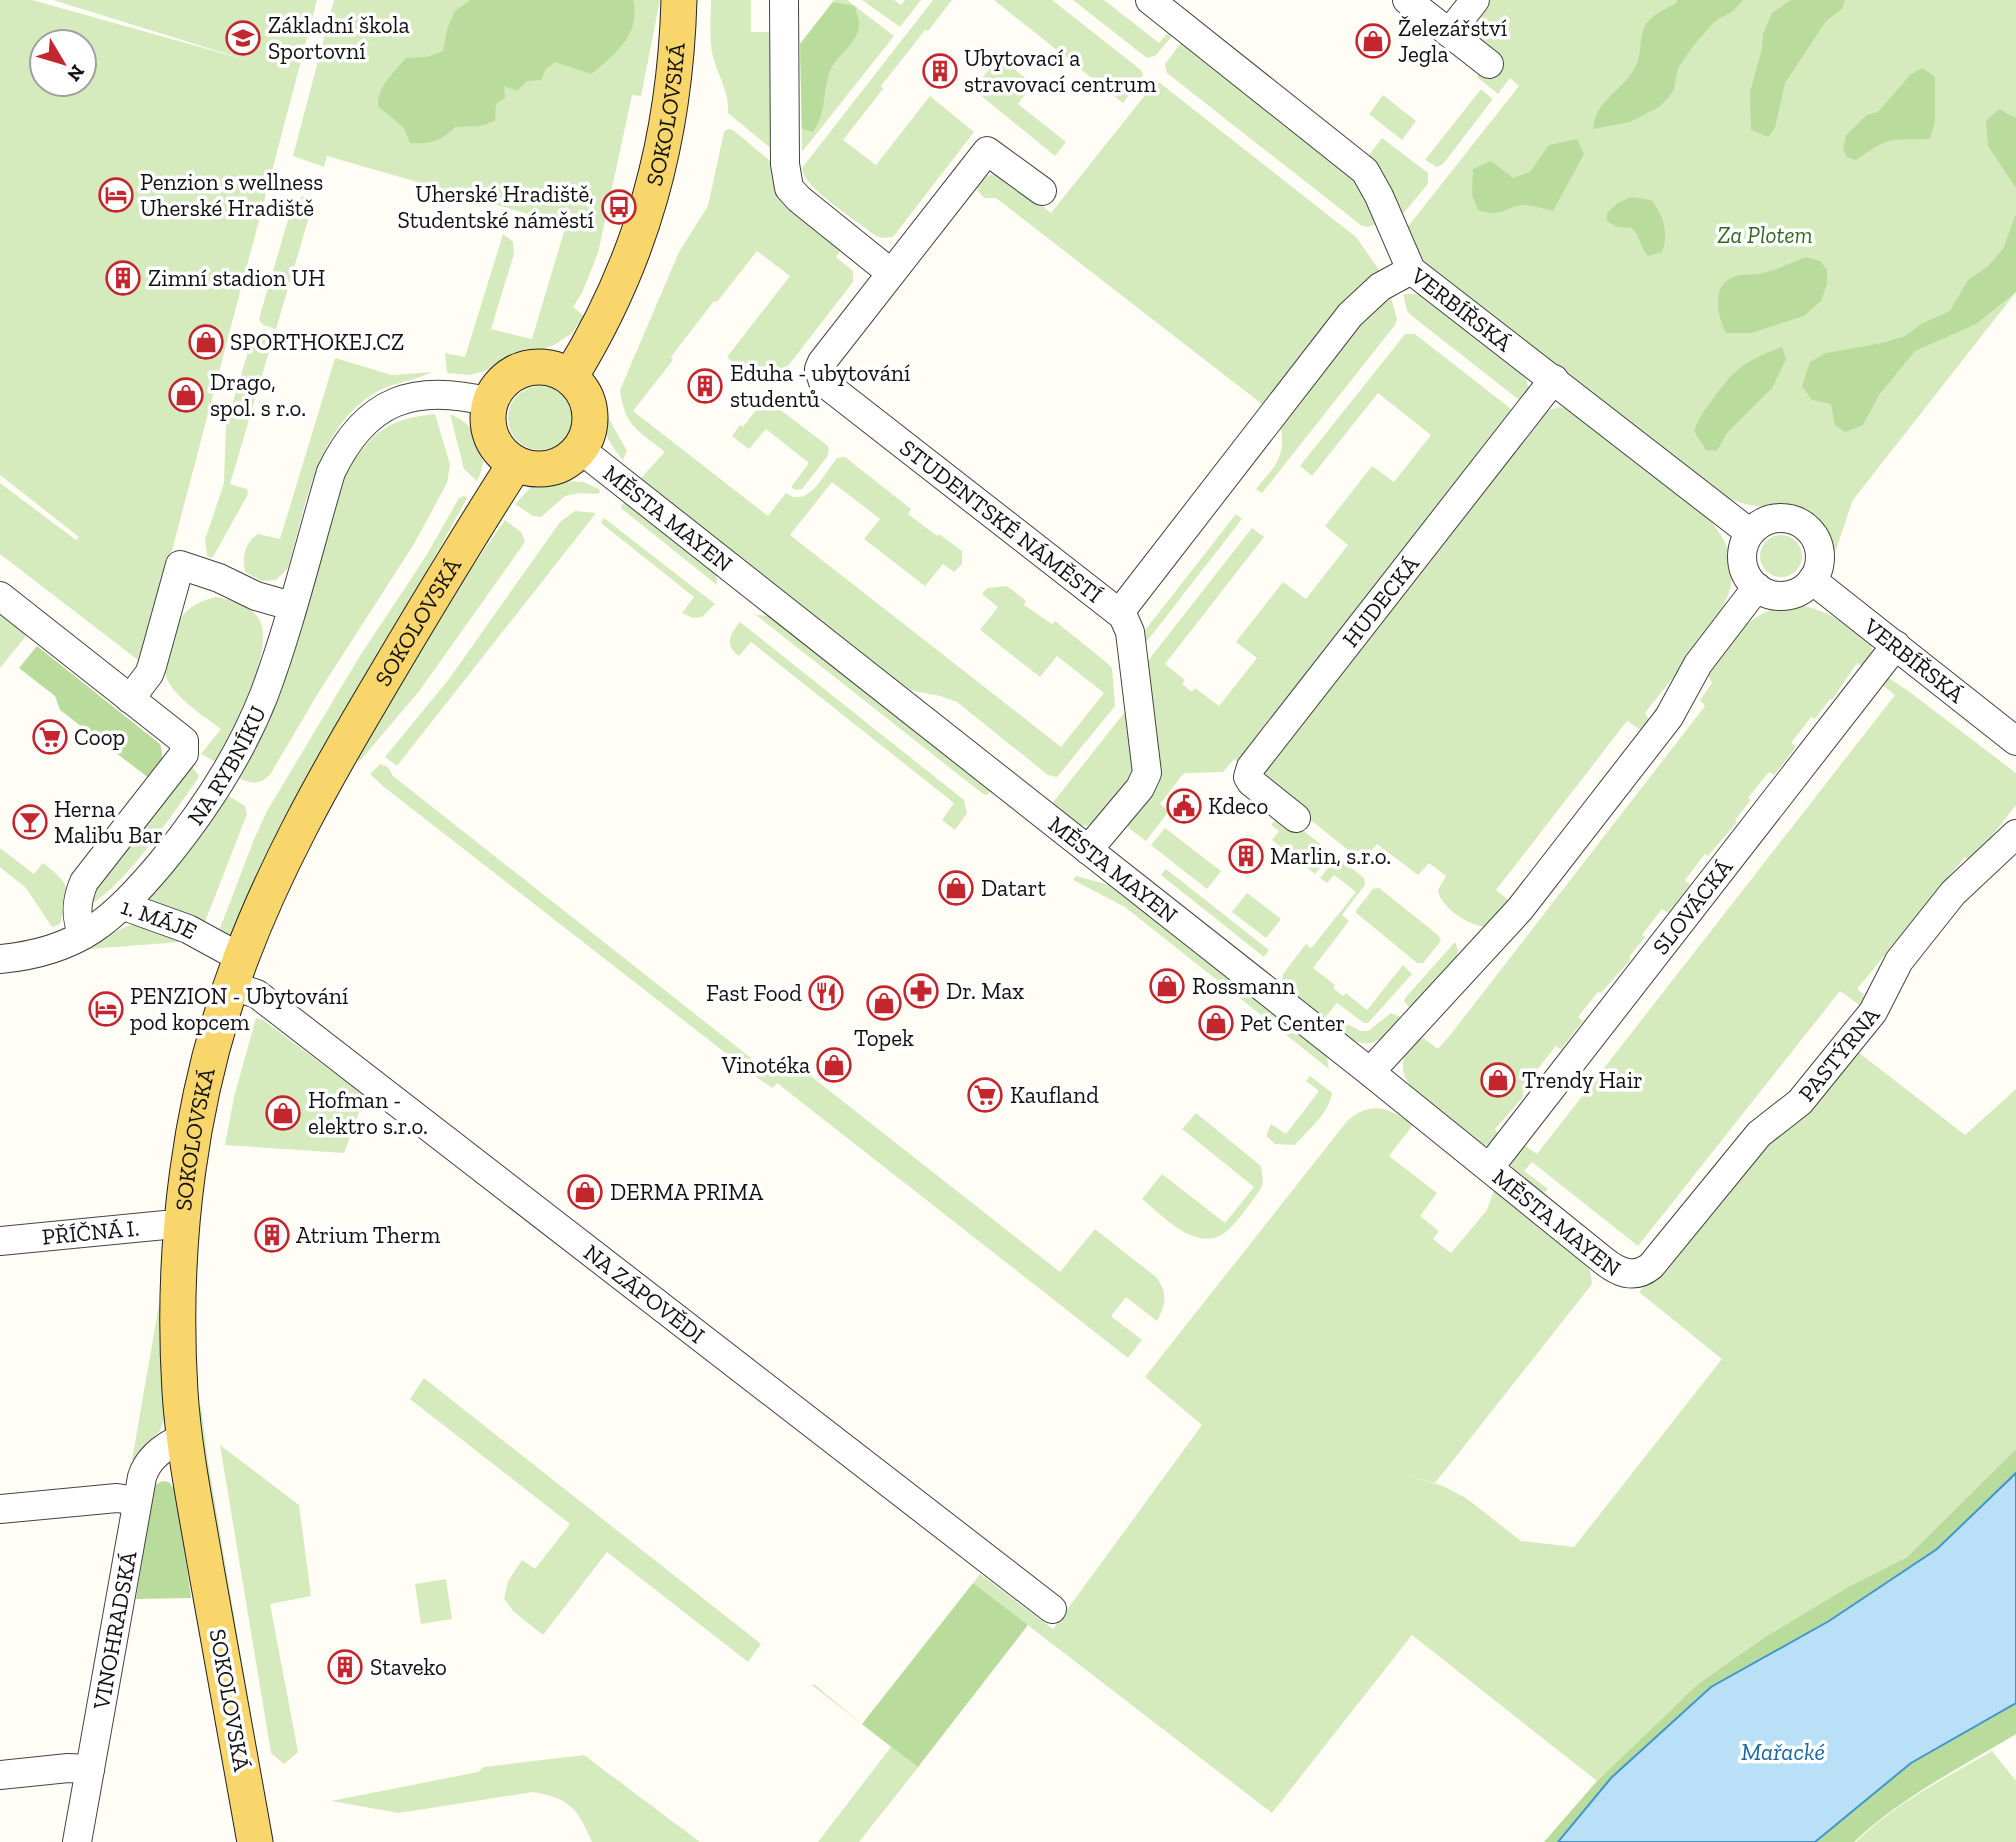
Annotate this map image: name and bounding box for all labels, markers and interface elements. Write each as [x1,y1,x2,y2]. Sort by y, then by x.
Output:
place label: Základní škola Sportovní [268,11,410,65]
place label: Železářství Jegla [1398,14,1507,68]
school or university icon: Základní škola Sportovní [224,19,262,57]
shop icon: Železářství Jegla [1354,22,1392,60]
north arrow [28,28,98,98]
street label: SOKOLOVSKÁ [640,41,691,189]
place label: Ubytovací a stravovací centrum [964,44,1156,98]
building icon: Ubytovací a stravovací centrum [921,52,959,90]
text: N [62,60,90,86]
place label: Penzion s wellness Uherské Hradiště [140,168,323,222]
hotel icon: Penzion s wellness Uherské Hradiště [97,176,135,214]
place label: Uherské Hradiště, Studentské náměstí [397,180,594,234]
bus stop icon: Uherské Hradiště, Studentské náměstí [600,188,638,226]
park label: Za Plotem [1717,221,1813,249]
building icon: Zimní stadion UH [104,259,142,297]
street label: VERBÍŘSKÁ [1405,261,1518,358]
place label: Zimní stadion UH [148,264,325,292]
shop icon: SPORTHOKEJ.CZ [187,323,225,361]
place label: SPORTHOKEJ.CZ [230,328,404,356]
place label: Eduha - ubytování studentů [730,359,910,413]
building icon: Eduha - ubytování studentů [686,367,724,405]
place label: Drago, spol. s r.o. [210,368,306,422]
shop icon: Drago, spol. s r.o. [167,376,205,414]
street label: STUDENTSKÉ NÁMĚSTÍ [894,433,1108,609]
street label: MĚSTA MAYEN [598,459,738,578]
street label: HUDECKÁ [1336,549,1425,653]
street label: SOKOLOVSKÁ [369,552,467,691]
street label: VERBÍŘSKÁ [1857,612,1971,709]
street label: NA RYBNÍKU [181,701,272,830]
supermarket icon: Coop [31,718,69,756]
place label: Coop [74,723,125,751]
public building icon: Kdeco [1165,787,1203,825]
place label: Kdeco [1208,792,1268,820]
place label: Herna Malibu Bar [54,795,163,849]
bar icon: Herna Malibu Bar [11,803,49,841]
street label: MĚSTA MAYEN [1043,810,1183,929]
building icon: Marlin, s.r.o. [1227,837,1265,875]
place label: Marlin, s.r.o. [1270,842,1391,870]
street label: SLOVÁCKÁ [1646,853,1739,960]
shop icon: Datart [937,869,975,907]
place label: Datart [981,874,1047,902]
street label: 1. MÁJE [117,892,202,945]
shop icon: Rossmann [1148,967,1186,1005]
pharmacy icon: Dr. Max [902,972,940,1010]
place label: Rossmann [1192,972,1295,1000]
restaurant icon: Fast Food [807,974,845,1012]
place label: Dr. Max [946,977,1024,1005]
place label: Fast Food [706,979,802,1007]
place label: PENZION - Ubytování pod kopcem [130,982,348,1036]
shop icon: Topek [865,984,903,1022]
hotel icon: PENZION - Ubytování pod kopcem [87,990,125,1028]
street label: PASTÝRNA [1792,1000,1886,1107]
shop icon: Pet Center [1197,1004,1235,1042]
place label: Pet Center [1240,1009,1345,1037]
place label: Topek [854,1024,914,1052]
shop icon: Vinotéka [815,1046,853,1084]
place label: Vinotéka [721,1051,810,1079]
shop icon: Trendy Hair [1479,1061,1517,1099]
street label: SOKOLOVSKÁ [169,1064,221,1212]
place label: Trendy Hair [1522,1066,1643,1094]
supermarket icon: Kaufland [966,1076,1004,1114]
place label: Kaufland [1010,1081,1099,1109]
place label: Hofman - elektro s.r.o. [308,1086,428,1140]
shop icon: Hofman - elektro s.r.o. [264,1094,302,1132]
street label: MĚSTA MAYEN [1487,1163,1626,1283]
shop icon: DERMA PRIMA [566,1173,604,1211]
place label: DERMA PRIMA [610,1178,764,1206]
street label: PŘÍČNÁ I. [41,1214,140,1251]
building icon: Atrium Therm [253,1216,291,1254]
place label: Atrium Therm [296,1221,440,1249]
street label: NA ZÁPOVĚDI [578,1238,710,1349]
street label: VINOHRADSKÁ [87,1548,143,1713]
street label: SOKOLOVSKÁ [204,1627,257,1775]
building icon: Staveko [326,1648,364,1686]
place label: Staveko [370,1653,447,1681]
water label: Mařacké [1741,1737,1825,1766]

